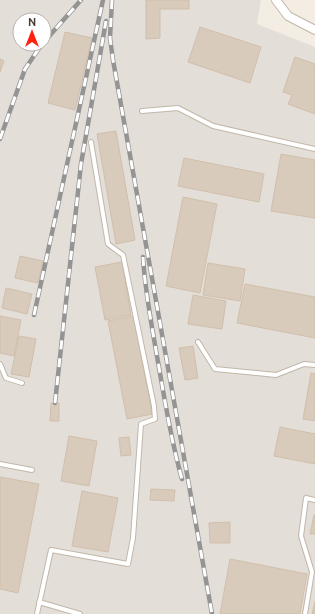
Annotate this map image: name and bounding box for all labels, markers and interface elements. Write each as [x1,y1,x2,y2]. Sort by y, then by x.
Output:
north arrow [12,12,52,52]
text: N [28,16,36,28]

